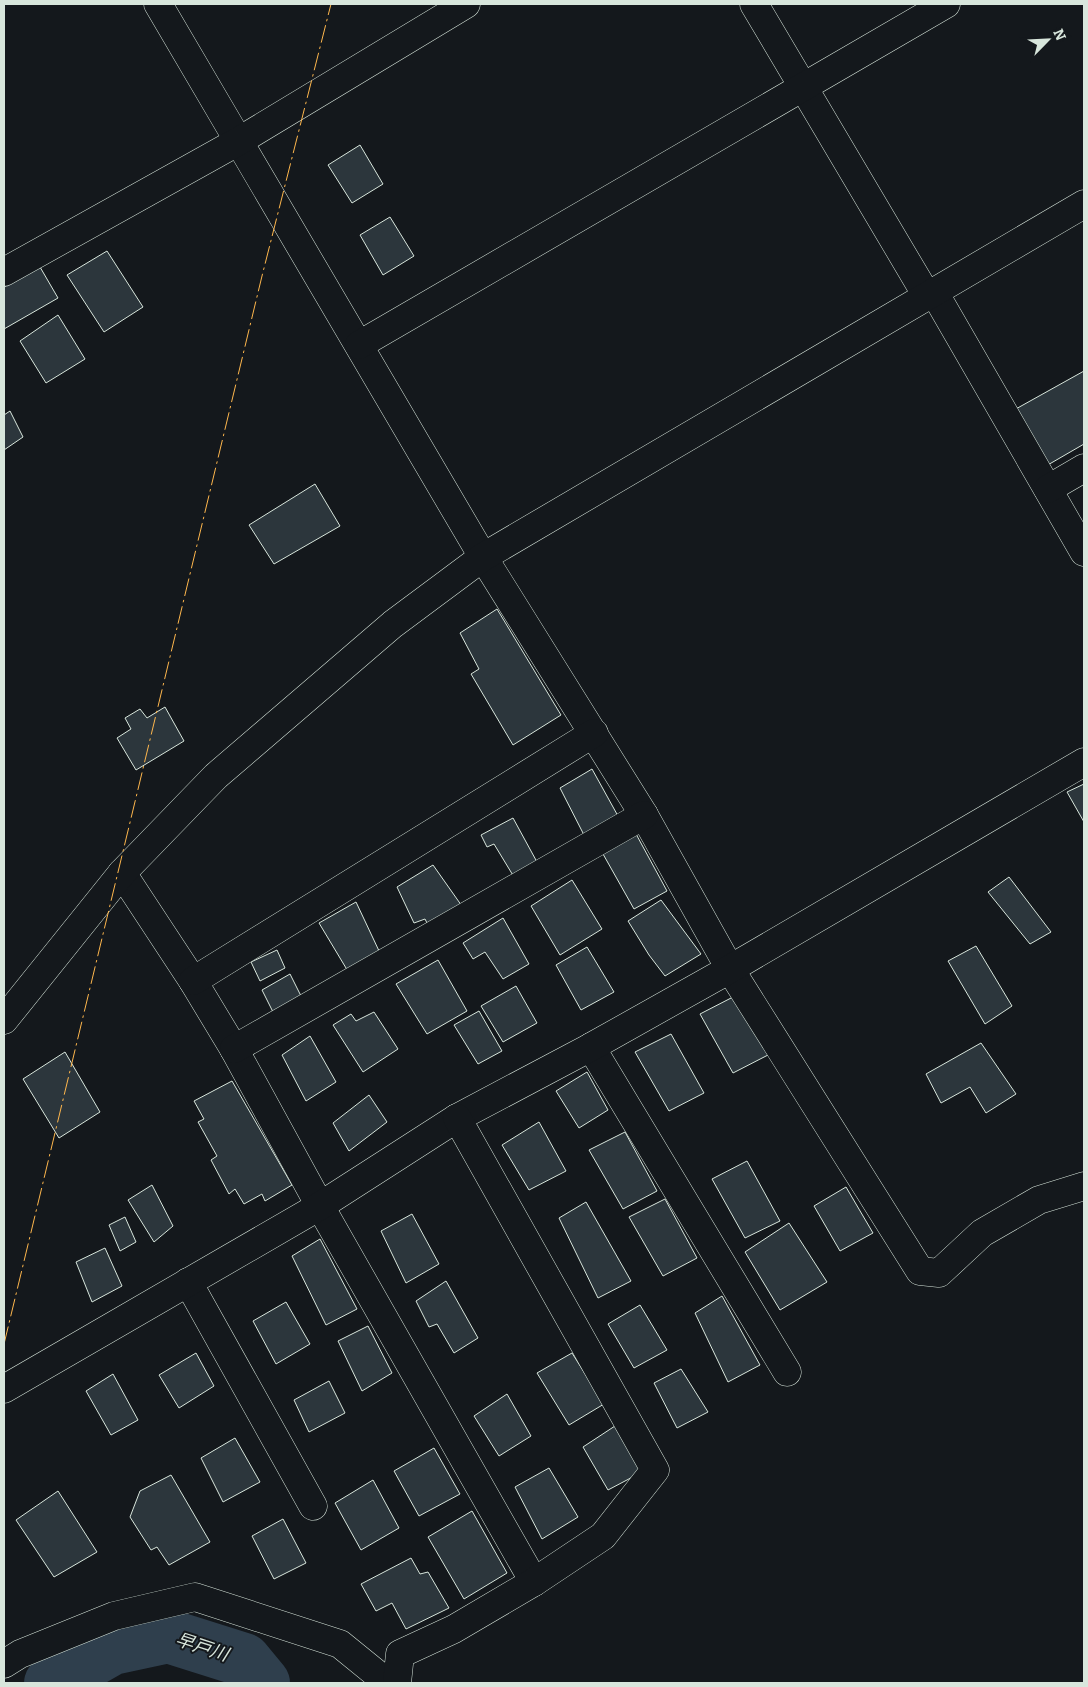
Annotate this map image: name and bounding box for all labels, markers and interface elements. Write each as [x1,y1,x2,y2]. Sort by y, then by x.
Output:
north arrow [1023,15,1073,65]
text: N [1049,27,1069,43]
water label: 早戸川 [173,1628,233,1666]

